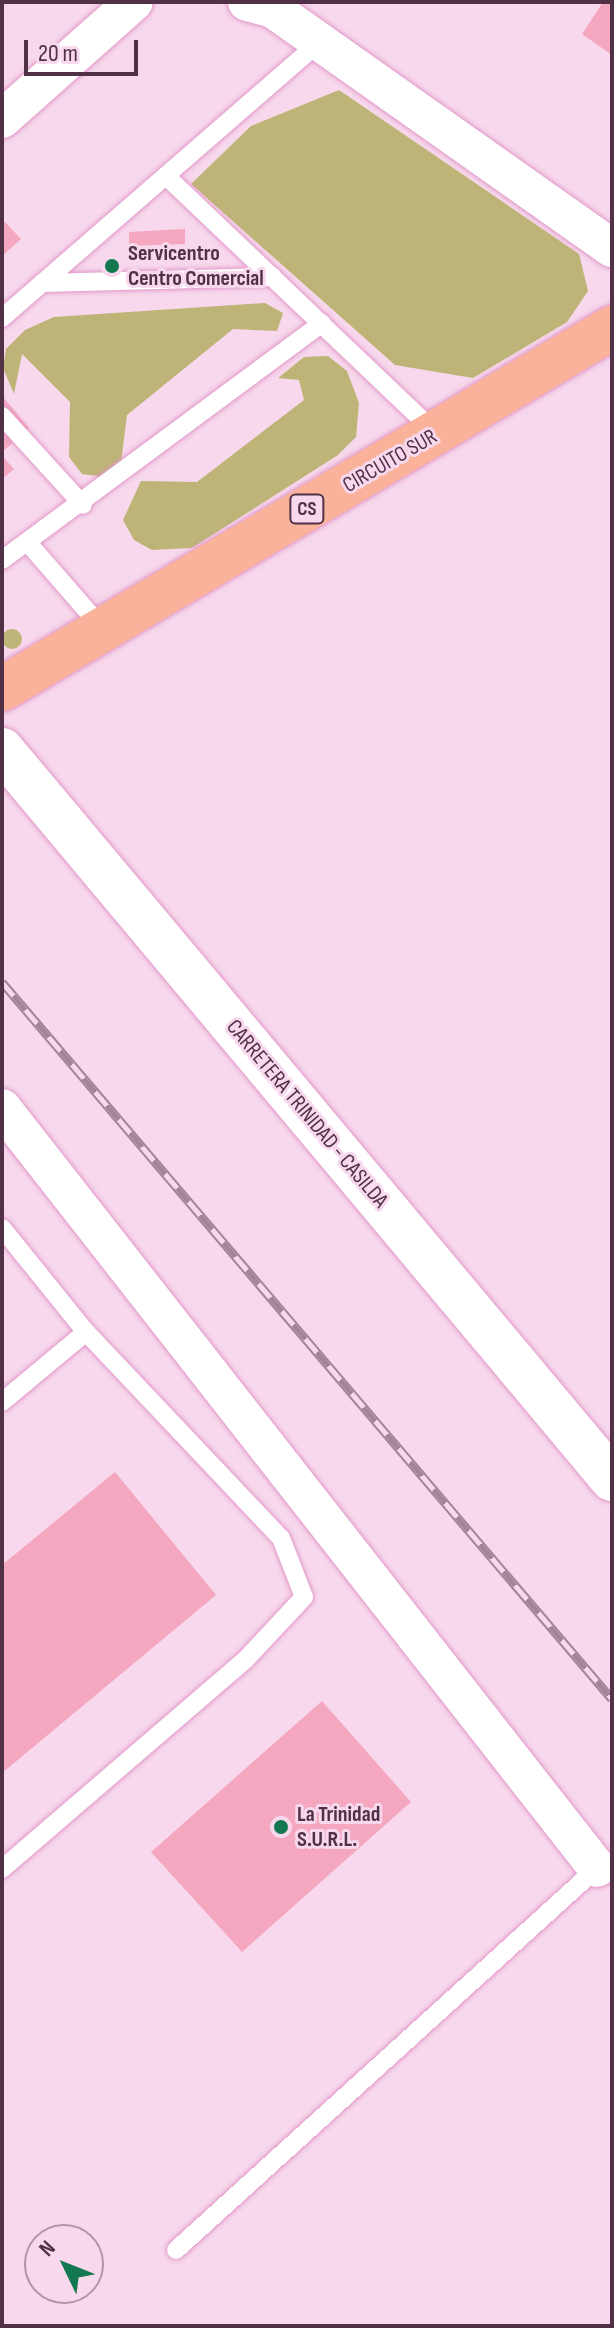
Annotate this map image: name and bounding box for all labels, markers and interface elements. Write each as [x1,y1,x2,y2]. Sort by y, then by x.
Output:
scale bar [28,24,142,74]
text: 20 m [38,39,78,68]
place label: Servicentro Centro Comercial [128,240,264,292]
marker: Servicentro Centro Comercial [103,257,121,275]
street label: CIRCUITO SUR [338,423,442,499]
road number: CS [289,493,325,525]
street label: CARRETERA TRINIDAD - CASILDA [221,1015,393,1213]
place label: La Trinidad S.U.R.L. [297,1801,380,1852]
marker: La Trinidad S.U.R.L. [272,1818,290,1836]
north arrow [24,2224,104,2304]
text: N [34,2235,61,2262]

